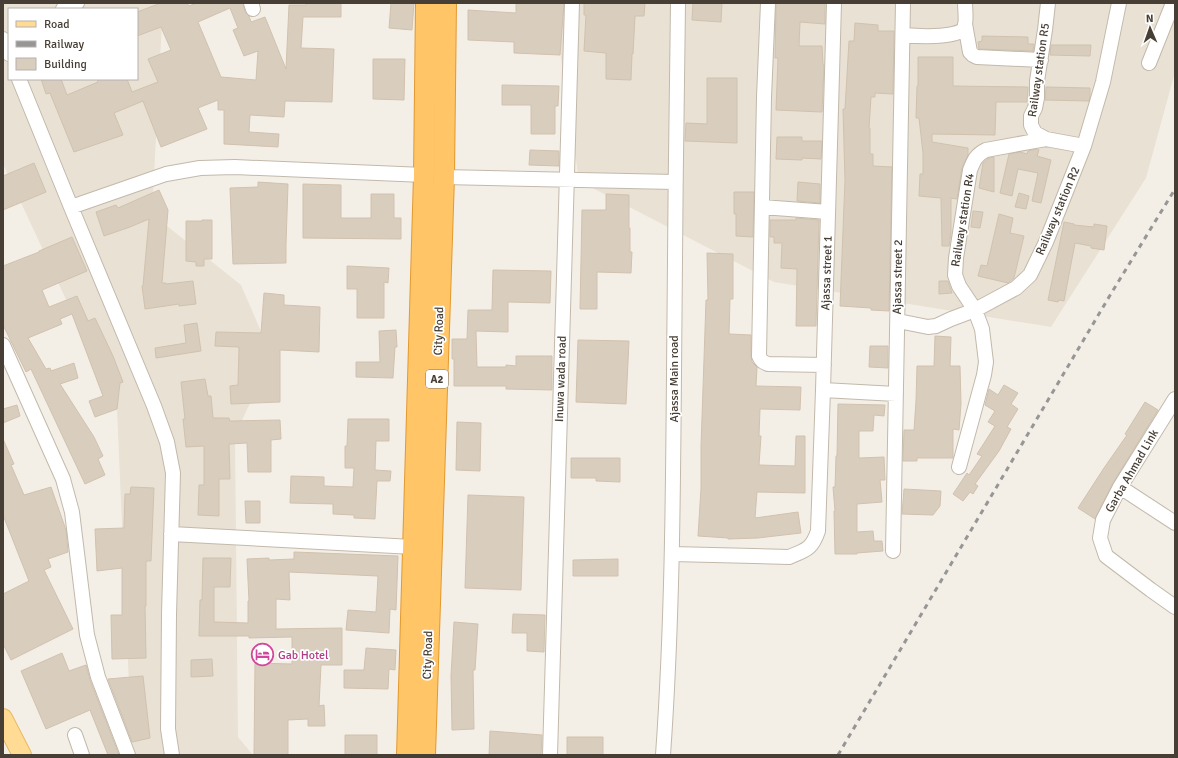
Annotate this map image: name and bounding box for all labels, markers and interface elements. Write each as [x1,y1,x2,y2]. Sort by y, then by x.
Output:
legend [8,8,138,80]
north arrow [1130,8,1170,48]
text: N [1146,12,1154,25]
text: Road [44,17,70,32]
street label: Railway station R5 [1025,22,1053,118]
text: Railway [44,37,84,52]
text: Building [44,57,87,72]
street label: Railway station R2 [1033,164,1083,258]
street label: Railway station R4 [948,172,978,268]
street label: Ajassa street 1 [818,235,836,311]
street label: Ajassa street 2 [890,239,906,315]
street label: City Road [431,306,447,356]
street label: Ajassa Main road [667,335,682,423]
street label: Inuwa wada road [552,336,570,422]
road number: A2 [426,370,448,388]
street label: Garba Ahmad Link [1102,427,1162,515]
street label: City Road [420,630,436,680]
hotel icon: Gab Hotel [249,642,275,668]
place label: Gab Hotel [278,648,329,663]

